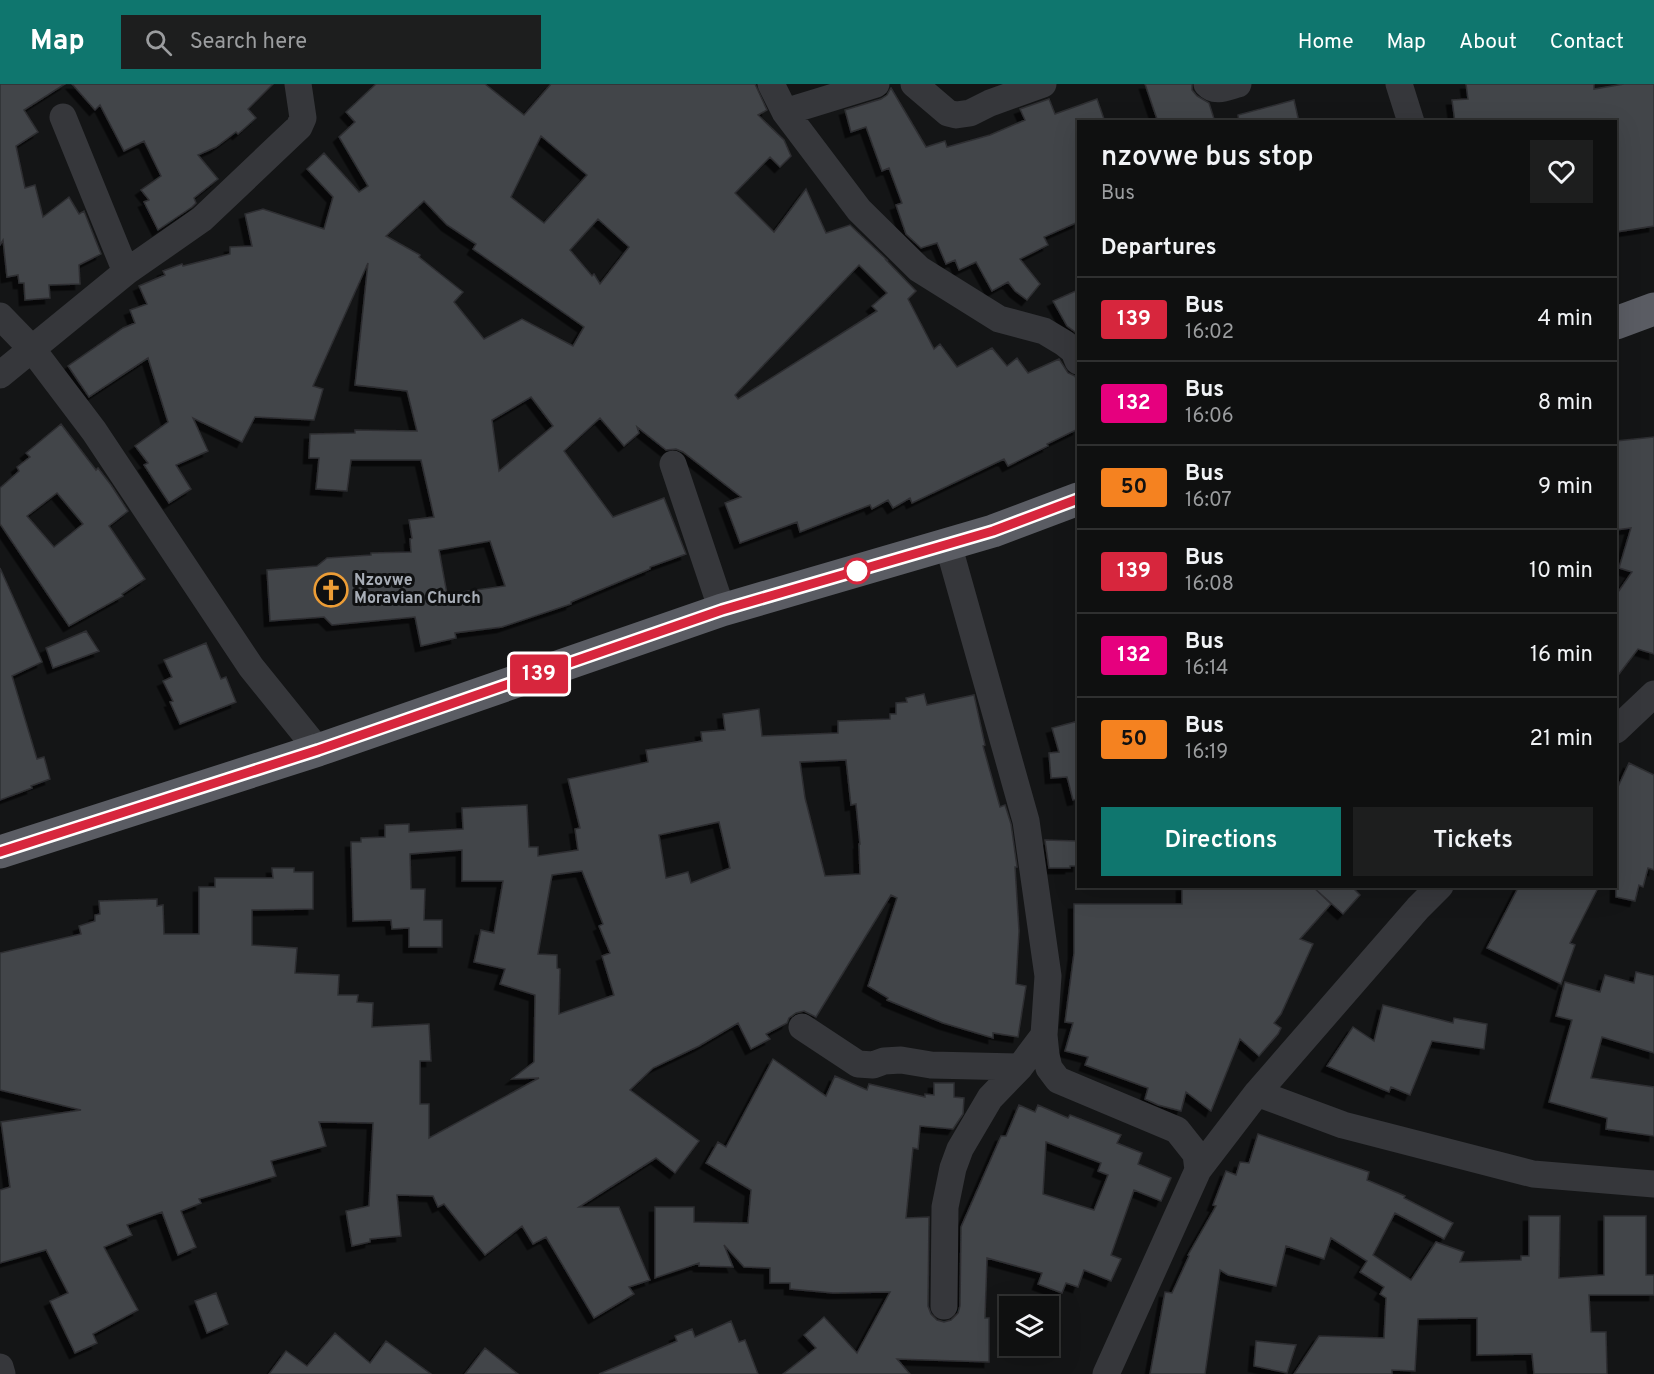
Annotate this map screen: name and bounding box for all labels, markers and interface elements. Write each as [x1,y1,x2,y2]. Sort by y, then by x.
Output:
search box [121,15,541,69]
text: Map [30,24,85,60]
icon: search [142,26,175,59]
text: Search here [190,29,307,56]
text: Home [1298,29,1354,56]
text: Map [1387,29,1426,56]
text: About [1459,29,1517,56]
text: Contact [1550,29,1624,56]
text: nzovwe bus stop [1101,140,1314,176]
button: heart [1530,140,1593,203]
text: Bus [1101,181,1135,207]
text: Departures [1101,235,1217,262]
text: Bus [1185,293,1224,320]
text: 139 [1117,306,1151,333]
text: 4 min [1538,306,1593,333]
text: 16:02 [1185,320,1234,346]
text: Bus [1185,377,1224,404]
text: 132 [1117,390,1151,417]
text: 8 min [1538,390,1593,417]
text: 16:06 [1185,404,1234,430]
text: Bus [1185,461,1224,488]
text: 50 [1121,474,1147,501]
text: 9 min [1538,474,1593,501]
text: 16:07 [1185,488,1232,514]
text: Bus [1185,545,1224,572]
unlabelled marker [844,558,870,584]
text: 139 [1117,558,1151,585]
text: 10 min [1529,558,1593,585]
place label: Nzovwe Moravian Church [354,571,481,609]
church icon: Nzovwe Moravian Church [313,572,349,608]
text: 16:08 [1185,572,1234,598]
text: Bus [1185,629,1224,656]
text: 132 [1117,642,1151,669]
text: 16 min [1530,642,1593,669]
line badge: 139 [504,654,574,694]
text: 16:14 [1185,656,1228,682]
text: 139 [522,661,556,688]
text: Bus [1185,713,1224,740]
text: 50 [1121,726,1147,753]
text: 21 min [1530,726,1593,753]
text: 16:19 [1185,740,1228,766]
button: Directions [1101,807,1341,876]
button: Tickets [1353,807,1593,876]
map controls [999,1296,1059,1356]
button: layers [999,1296,1059,1356]

